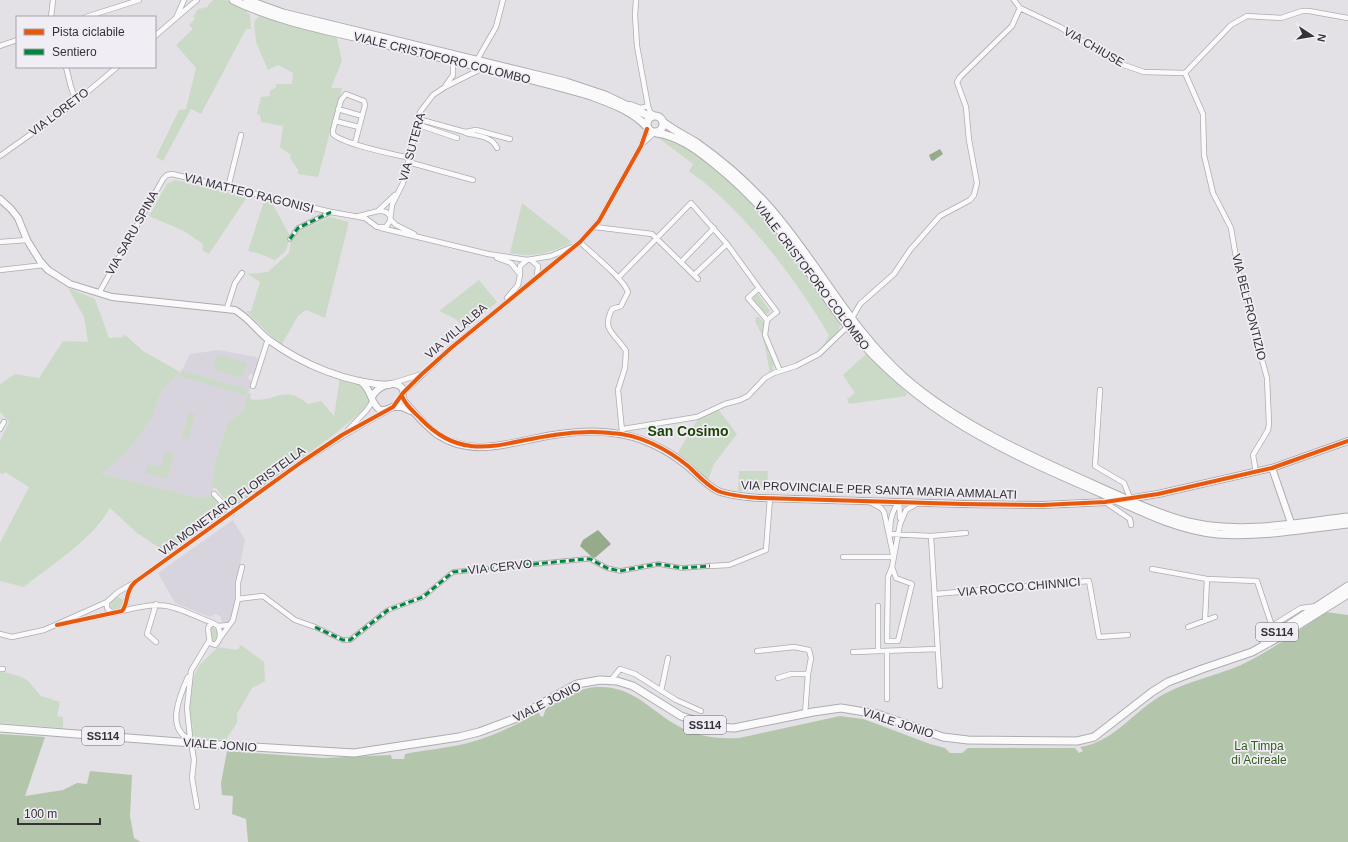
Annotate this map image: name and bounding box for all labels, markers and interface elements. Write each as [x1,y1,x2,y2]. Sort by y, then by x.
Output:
legend [16,16,156,68]
north arrow [1292,16,1332,56]
street label: VIA CHIUSE [1061,24,1127,70]
text: Pista ciclabile [52,25,125,39]
street label: VIALE CRISTOFORO COLOMBO [352,29,532,87]
text: N [1315,33,1328,43]
text: Sentiero [52,45,97,59]
street label: VIA LORETO [26,85,92,139]
street label: VIA SUTERA [396,111,428,183]
street label: VIA MATTEO RAGONISI [183,170,315,216]
street label: VIA SARU SPINA [103,188,161,278]
street label: VIALE CRISTOFORO COLOMBO [752,199,872,353]
street label: VIA BELFRONTIZIO [1229,252,1269,362]
street label: VIA VILLALBA [422,300,490,362]
district label: San Cosimo [648,423,728,439]
street label: VIA MONETARIO FLORISTELLA [156,443,308,559]
street label: VIA PROVINCIALE PER SANTA MARIA AMMALATI [741,478,1017,502]
street label: VIA CERVO [467,557,533,577]
street label: VIA ROCCO CHINNICI [957,575,1081,599]
road number: SS114 [1256,623,1298,641]
street label: VIALE JONIO [511,679,583,725]
street label: VIALE JONIO [861,705,935,741]
road number: SS114 [684,716,726,734]
road number: SS114 [82,727,124,745]
street label: VIALE JONIO [183,735,257,755]
park label: La Timpa di Acireale [1231,739,1287,767]
scale bar [18,800,100,826]
text: 100 m [24,807,57,821]

